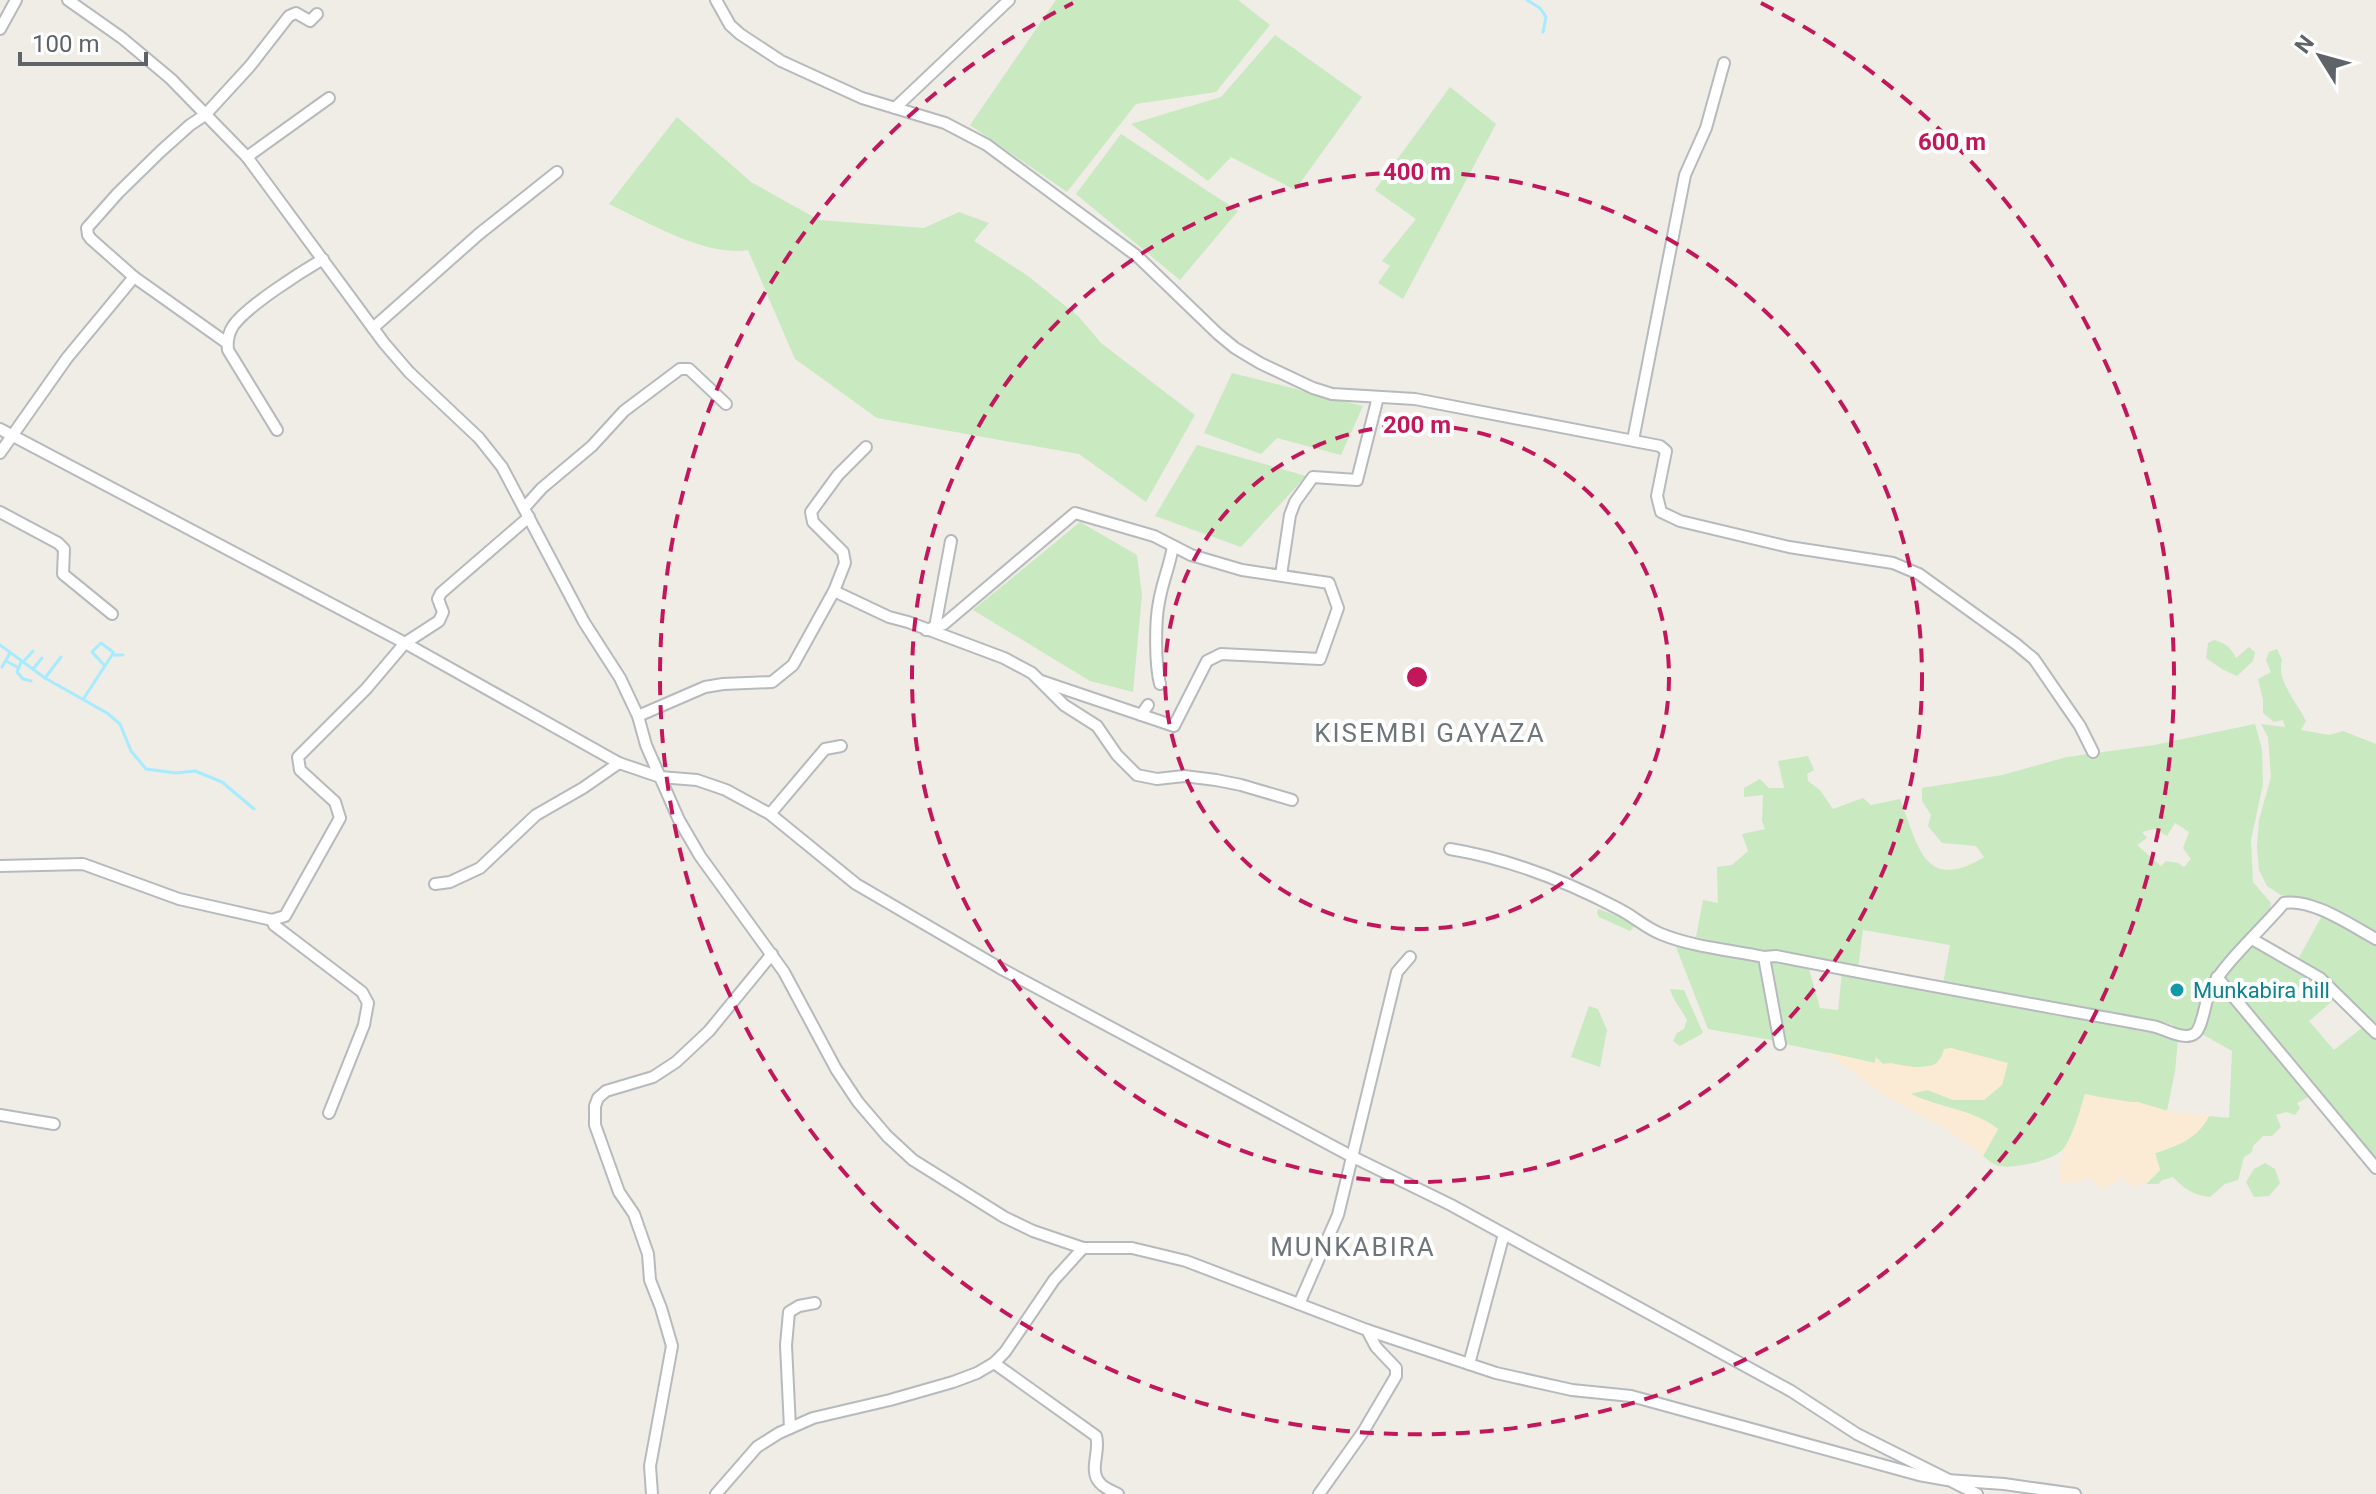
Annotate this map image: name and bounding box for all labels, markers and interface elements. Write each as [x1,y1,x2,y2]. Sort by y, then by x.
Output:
scale bar [20,16,146,66]
north arrow [2280,16,2360,96]
text: 100 m [32,30,99,58]
text: N [2290,31,2319,58]
text: 600 m [1918,128,1986,156]
text: 400 m [1383,158,1451,186]
text: 200 m [1383,411,1451,439]
centre of rings [1403,663,1431,691]
district label: KISEMBI GAYAZA [1314,718,1546,748]
place label: Munkabira hill [2193,978,2330,1003]
marker: Munkabira hill [2168,981,2186,999]
district label: MUNKABIRA [1270,1232,1436,1262]

